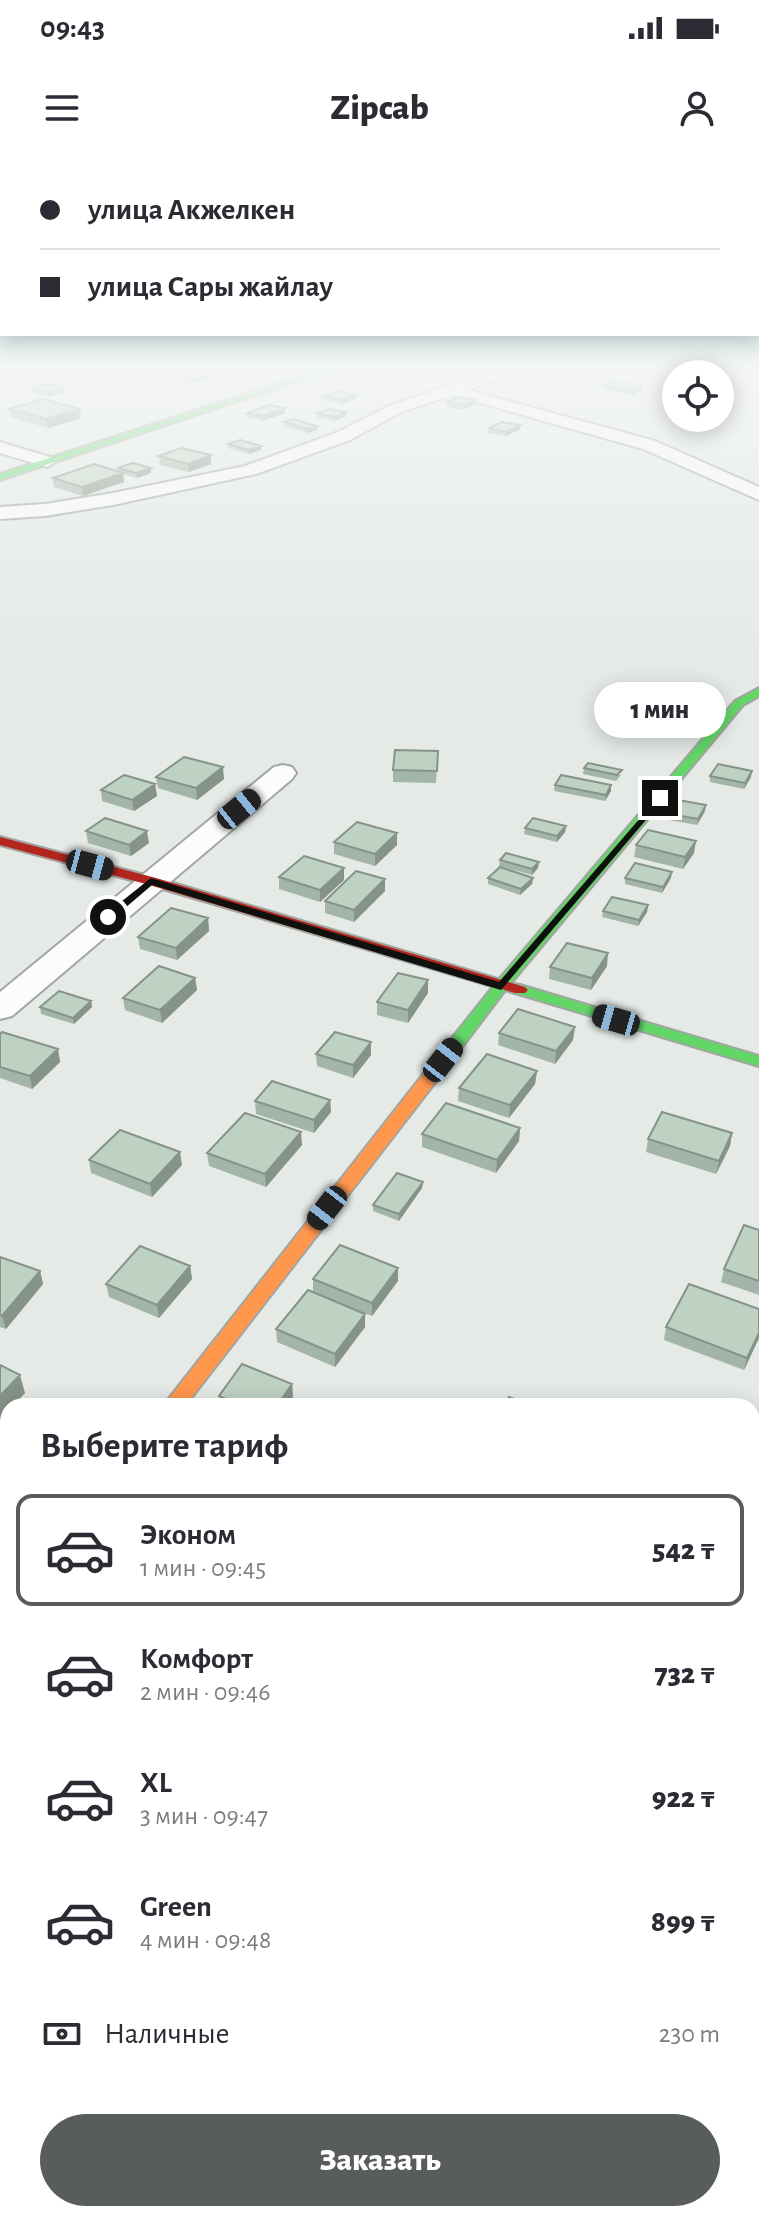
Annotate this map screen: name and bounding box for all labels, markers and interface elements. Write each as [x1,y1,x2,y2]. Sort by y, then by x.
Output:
text: 09:43 [40,13,105,43]
icon: menu [40,86,84,130]
icon: person [675,86,719,130]
text: Zipcab [330,90,429,126]
text: улица Акжелкен [88,195,295,225]
text: улица Сары жайлау [88,272,333,302]
map controls [662,360,734,432]
button: locate [662,360,734,432]
callout: 1 мин [594,682,726,738]
text: 1 мин [631,697,689,723]
route end [642,780,678,816]
car [213,785,265,833]
car [64,847,116,883]
route start [90,899,126,935]
car [590,1002,642,1038]
car [419,1034,467,1086]
car [303,1182,351,1234]
text: Выберите тариф [40,1428,288,1464]
icon: car [44,1514,116,1586]
text: Эконом [140,1520,236,1550]
text: 542 ₸ [652,1535,716,1565]
text: 1 мин · 09:45 [140,1555,266,1581]
icon: car [44,1638,116,1710]
text: Комфорт [140,1644,253,1674]
text: 732 ₸ [654,1659,716,1689]
text: 2 мин · 09:46 [140,1679,270,1705]
icon: car [44,1762,116,1834]
text: XL [140,1768,172,1798]
text: 922 ₸ [652,1783,716,1813]
text: 3 мин · 09:47 [140,1803,268,1829]
icon: car [44,1886,116,1958]
text: Green [140,1892,212,1922]
text: 899 ₸ [651,1907,716,1937]
text: 4 мин · 09:48 [140,1927,271,1953]
icon: cash [40,2012,84,2056]
text: Наличные [104,2019,230,2049]
text: 230 m [659,2021,720,2047]
button: Заказать [40,2114,720,2206]

